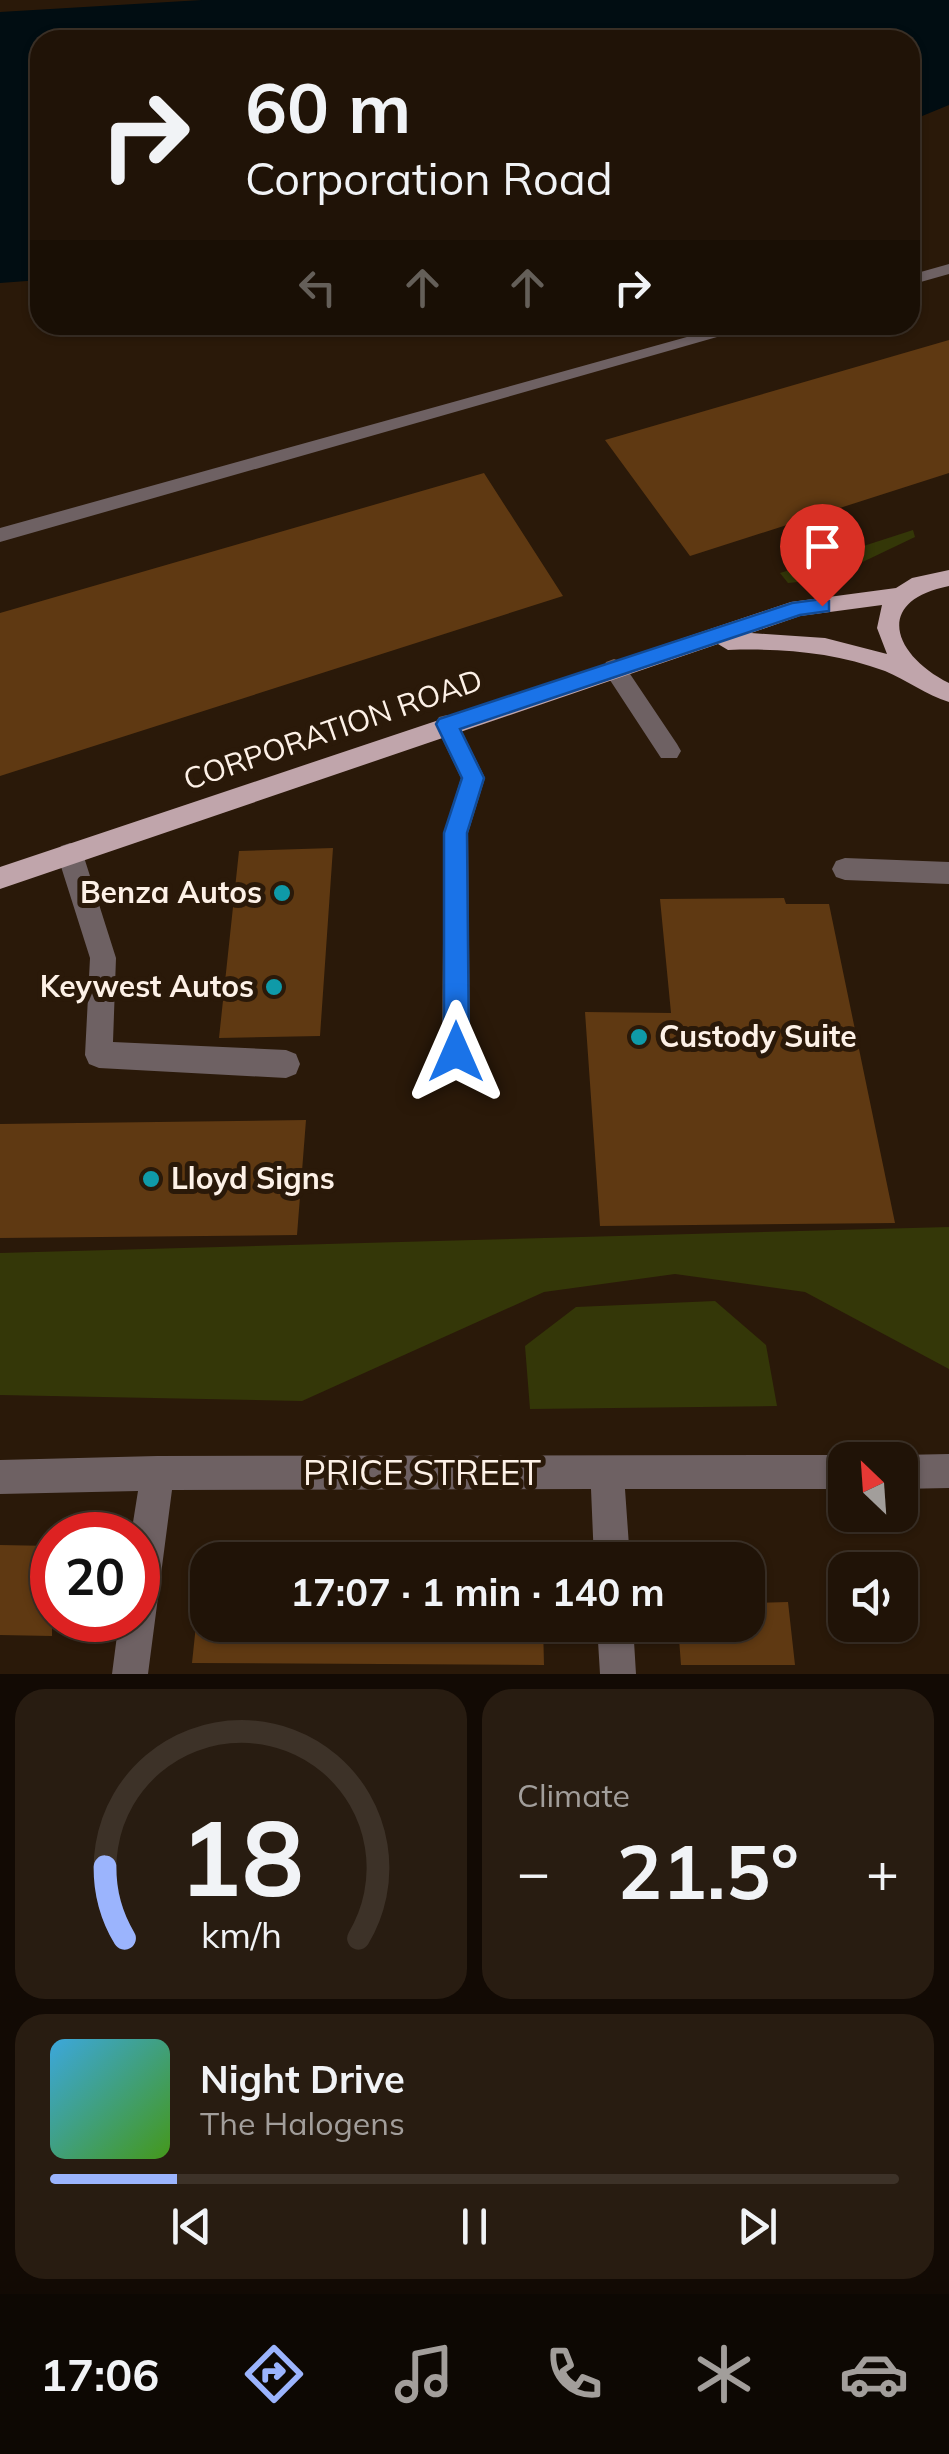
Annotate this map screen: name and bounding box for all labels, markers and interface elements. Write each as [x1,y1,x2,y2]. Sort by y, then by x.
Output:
text: 60 m [245,63,411,151]
icon: right [80,70,210,200]
text: Corporation Road [245,150,613,206]
icon: left [290,260,345,315]
icon: ahead [395,260,450,315]
icon: ahead [500,260,555,315]
icon: right [605,260,660,315]
pin [780,504,865,607]
icon: arrive [795,519,850,574]
street label: CORPORATION ROAD [178,660,487,798]
place label: Benza Autos [80,873,262,911]
marker: Benza Autos [271,882,293,904]
place label: Keywest Autos [40,967,254,1005]
marker: Keywest Autos [263,976,285,998]
position arrow [404,1000,508,1104]
place label: Custody Suite [659,1017,857,1055]
marker: Custody Suite [628,1026,650,1048]
place label: Lloyd Signs [171,1159,335,1197]
marker: Lloyd Signs [140,1168,162,1190]
north arrow [828,1442,918,1532]
map controls [828,1442,918,1642]
street label: PRICE STREET [303,1450,541,1494]
speed limit sign: 20 [30,1512,160,1642]
button: sound [828,1552,918,1642]
text: 17:07 · 1 min · 140 m [290,1568,665,1616]
text: Climate [517,1775,630,1815]
text: 18 [179,1791,303,1922]
text: 21.5° [617,1824,799,1918]
text: − [517,1837,550,1906]
text: + [866,1837,899,1906]
text: km/h [201,1912,281,1957]
text: Night Drive [200,2055,405,2103]
text: The Halogens [200,2103,405,2143]
icon: previous [164,2199,219,2254]
icon: pause [447,2199,502,2254]
icon: next [730,2199,785,2254]
icon: directions [239,2339,309,2409]
icon: music [389,2339,459,2409]
icon: phone [539,2339,609,2409]
icon: climate [689,2339,759,2409]
icon: car [839,2339,909,2409]
text: 17:06 [40,2346,159,2402]

